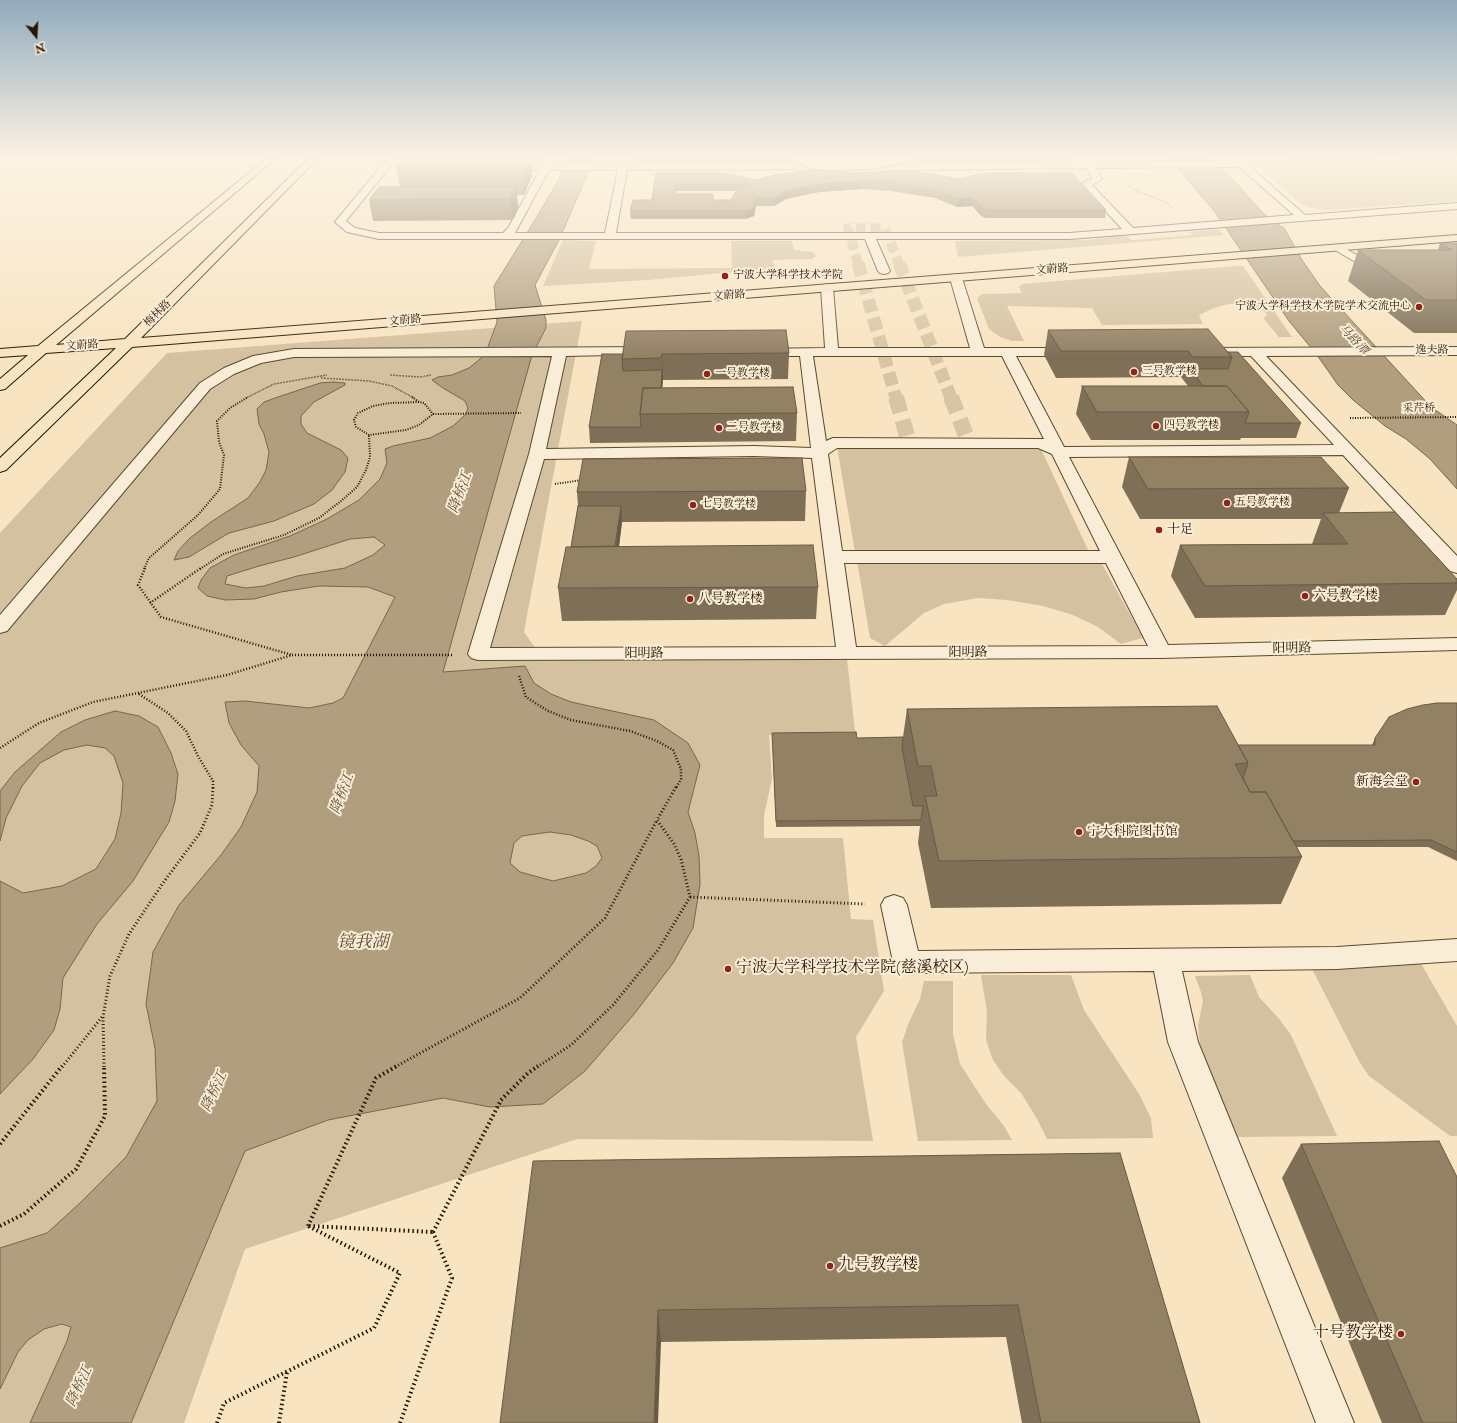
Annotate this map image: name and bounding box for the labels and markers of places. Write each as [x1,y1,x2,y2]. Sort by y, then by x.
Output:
place label: 宁波大学科学技术学院 [733,269,843,283]
marker: 宁波大学科学技术学院 [720,271,730,281]
place label: 宁波大学科学技术学院学术交流中心 [1235,300,1411,314]
marker: 宁波大学科学技术学院学术交流中心 [1414,302,1424,312]
place label: 三号教学楼 [1142,365,1197,379]
place label: 一号教学楼 [715,367,770,381]
marker: 三号教学楼 [1129,367,1139,377]
marker: 一号教学楼 [702,369,712,379]
place label: 四号教学楼 [1164,419,1219,433]
place label: 二号教学楼 [727,421,782,435]
marker: 四号教学楼 [1151,421,1161,431]
marker: 二号教学楼 [714,423,724,433]
place label: 五号教学楼 [1235,496,1290,510]
place label: 七号教学楼 [701,498,756,512]
marker: 五号教学楼 [1222,498,1232,508]
marker: 七号教学楼 [688,500,698,510]
place label: 十足 [1167,522,1193,538]
marker: 十足 [1154,525,1164,535]
place label: 六号教学楼 [1313,588,1378,604]
place label: 八号教学楼 [698,591,763,607]
marker: 六号教学楼 [1300,591,1310,601]
marker: 八号教学楼 [685,594,695,604]
place label: 新海会堂 [1356,774,1408,790]
marker: 新海会堂 [1411,777,1421,787]
place label: 宁大科院图书馆 [1087,824,1178,840]
marker: 宁大科院图书馆 [1074,827,1084,837]
place label: 宁波大学科学技术学院(慈溪校区) [736,959,969,979]
marker: 宁波大学科学技术学院(慈溪校区) [723,964,733,974]
place label: 九号教学楼 [838,1256,918,1276]
marker: 九号教学楼 [825,1261,835,1271]
place label: 十号教学楼 [1313,1324,1393,1344]
marker: 十号教学楼 [1396,1329,1406,1339]

